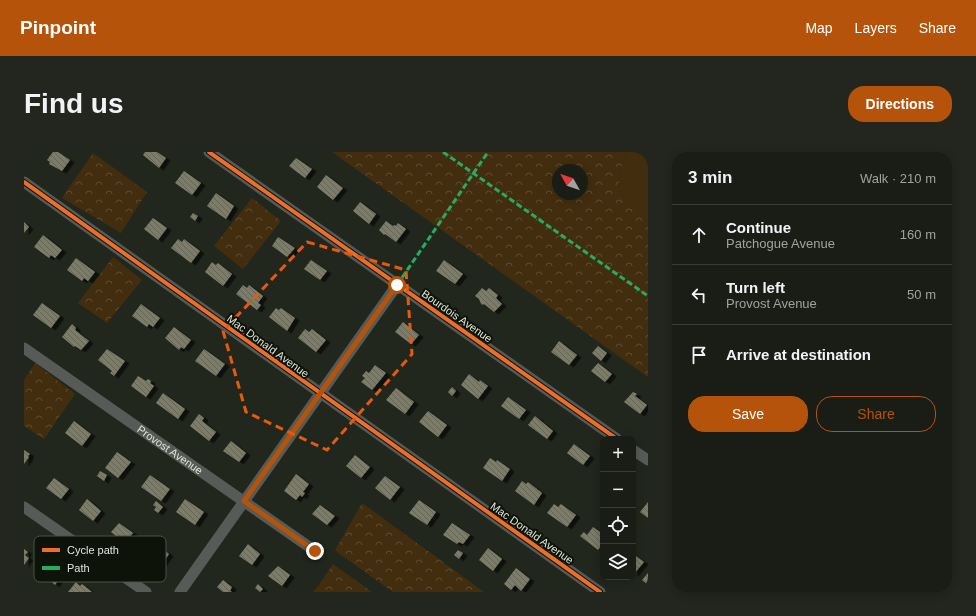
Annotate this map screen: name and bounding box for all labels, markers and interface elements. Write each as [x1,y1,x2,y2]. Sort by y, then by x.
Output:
text: Pinpoint [20,17,96,38]
text: Map [805,20,833,36]
text: Layers [855,20,897,36]
text: Share [919,20,956,36]
button: Directions [848,86,952,122]
text: Find us [24,88,124,119]
north arrow [552,164,588,200]
text: 3 min [688,168,732,187]
text: Walk · 210 m [860,171,936,186]
text: Continue [726,219,791,236]
icon: ahead [688,224,710,246]
text: 160 m [900,227,936,242]
text: Patchogue Avenue [726,236,835,251]
route start [388,276,406,294]
text: Turn left [726,279,785,296]
icon: left [688,284,710,306]
street label: Bourdois Avenue [420,287,494,345]
text: 50 m [907,287,936,302]
text: Provost Avenue [726,296,817,311]
street label: Mac Donald Avenue [225,312,311,380]
icon: arrive [688,344,710,366]
text: Arrive at destination [726,346,871,363]
button: Save [688,396,808,432]
button: Share [816,396,936,432]
street label: Provost Avenue [135,423,205,477]
map controls [600,436,636,580]
button: + [600,436,636,472]
button: − [600,472,636,508]
street label: Mac Donald Avenue [488,500,576,566]
button: locate [600,508,636,544]
legend [34,536,166,582]
route end [306,542,324,560]
text: Cycle path [67,544,119,556]
button: layers [600,544,636,580]
text: Path [67,562,90,574]

